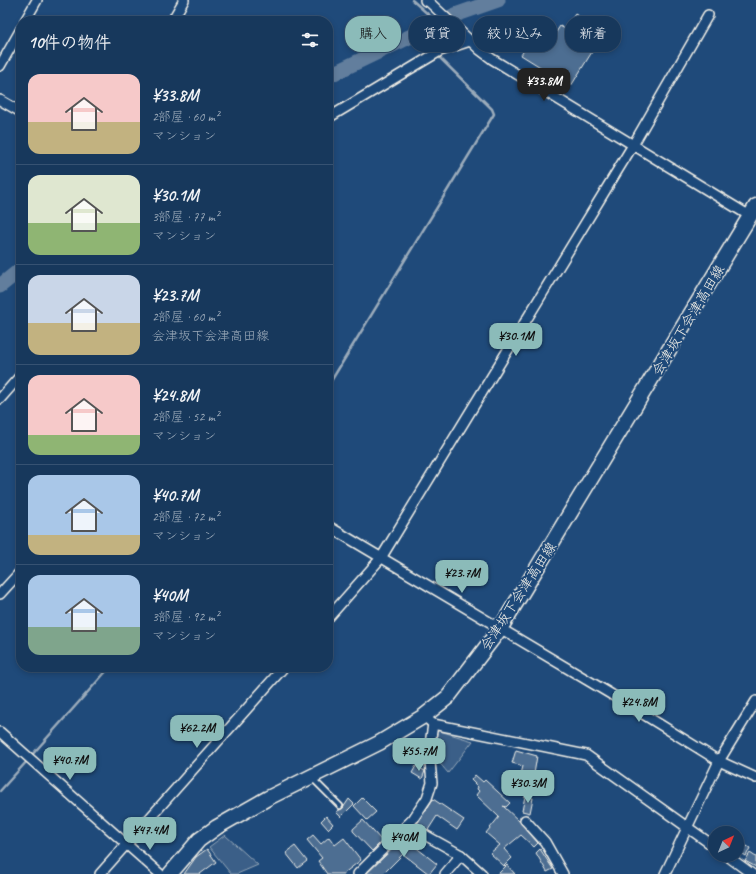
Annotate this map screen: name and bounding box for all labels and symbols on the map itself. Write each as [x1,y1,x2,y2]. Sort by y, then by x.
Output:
pin: ¥33.8M [511,68,577,102]
street label: 会津坂下会津高田線 [649,262,728,379]
pin: ¥30.1M [483,323,549,357]
street label: 会津坂下会津高田線 [477,539,560,654]
pin: ¥23.7M [429,560,495,594]
pin: ¥24.8M [606,689,672,723]
pin: ¥62.2M [164,715,230,749]
pin: ¥55.7M [386,738,452,772]
pin: ¥40.7M [37,747,103,781]
pin: ¥30.3M [495,770,561,804]
pin: ¥47.4M [117,817,183,851]
pin: ¥40M [380,824,428,858]
north arrow [708,826,744,862]

